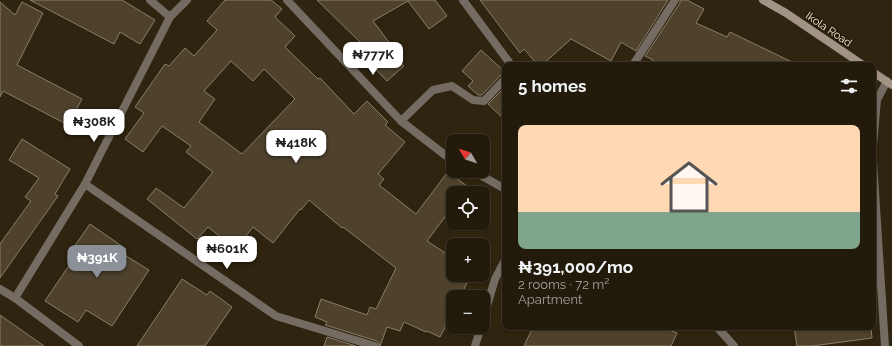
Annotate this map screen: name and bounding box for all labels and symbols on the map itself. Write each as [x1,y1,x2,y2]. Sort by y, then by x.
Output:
street label: Ikola Road [803,9,854,50]
pin: ₦777K [345,42,401,76]
pin: ₦308K [66,109,122,143]
pin: ₦418K [268,130,324,164]
north arrow [446,134,490,178]
pin: ₦601K [199,236,255,270]
pin: ₦391K [69,245,125,279]

